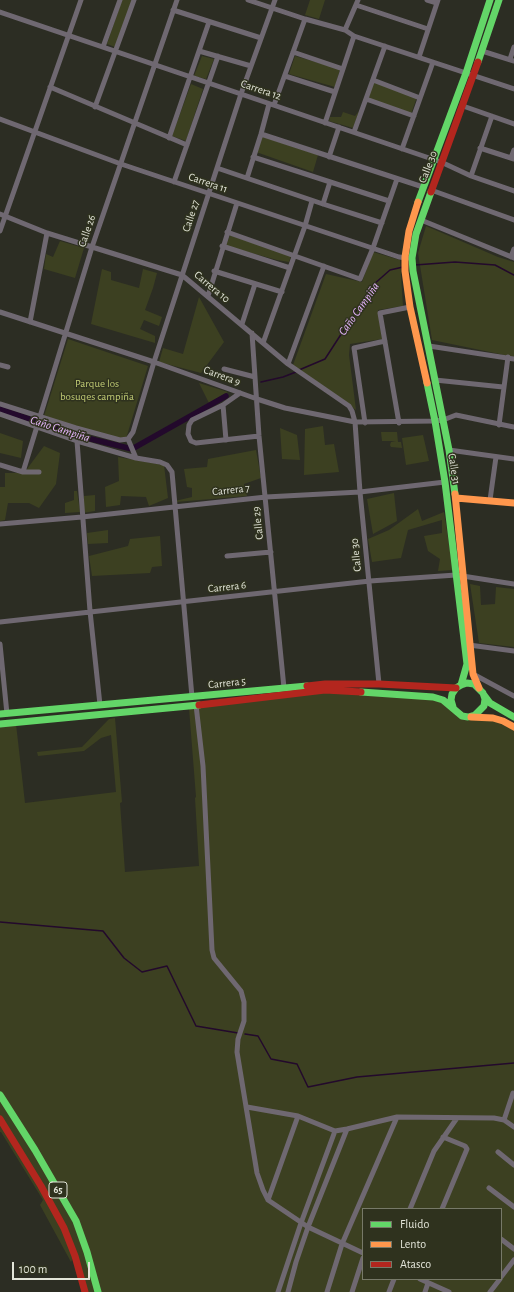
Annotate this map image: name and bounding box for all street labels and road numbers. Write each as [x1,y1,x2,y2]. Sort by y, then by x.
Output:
street label: Carrera 12 [239,77,283,103]
street label: Calle 30 [416,149,440,185]
street label: Carrera 11 [187,170,229,196]
street label: Calle 27 [180,198,202,234]
street label: Calle 26 [75,213,99,249]
street label: Carrera 10 [191,268,233,306]
street label: Carrera 9 [202,363,242,389]
street label: Calle 31 [445,452,463,486]
street label: Carrera 7 [212,481,250,499]
street label: Calle 29 [250,506,266,540]
street label: Calle 30 [348,538,364,572]
street label: Carrera 6 [207,578,247,596]
street label: Carrera 5 [208,674,246,692]
road number: 65 [49,1182,67,1198]

